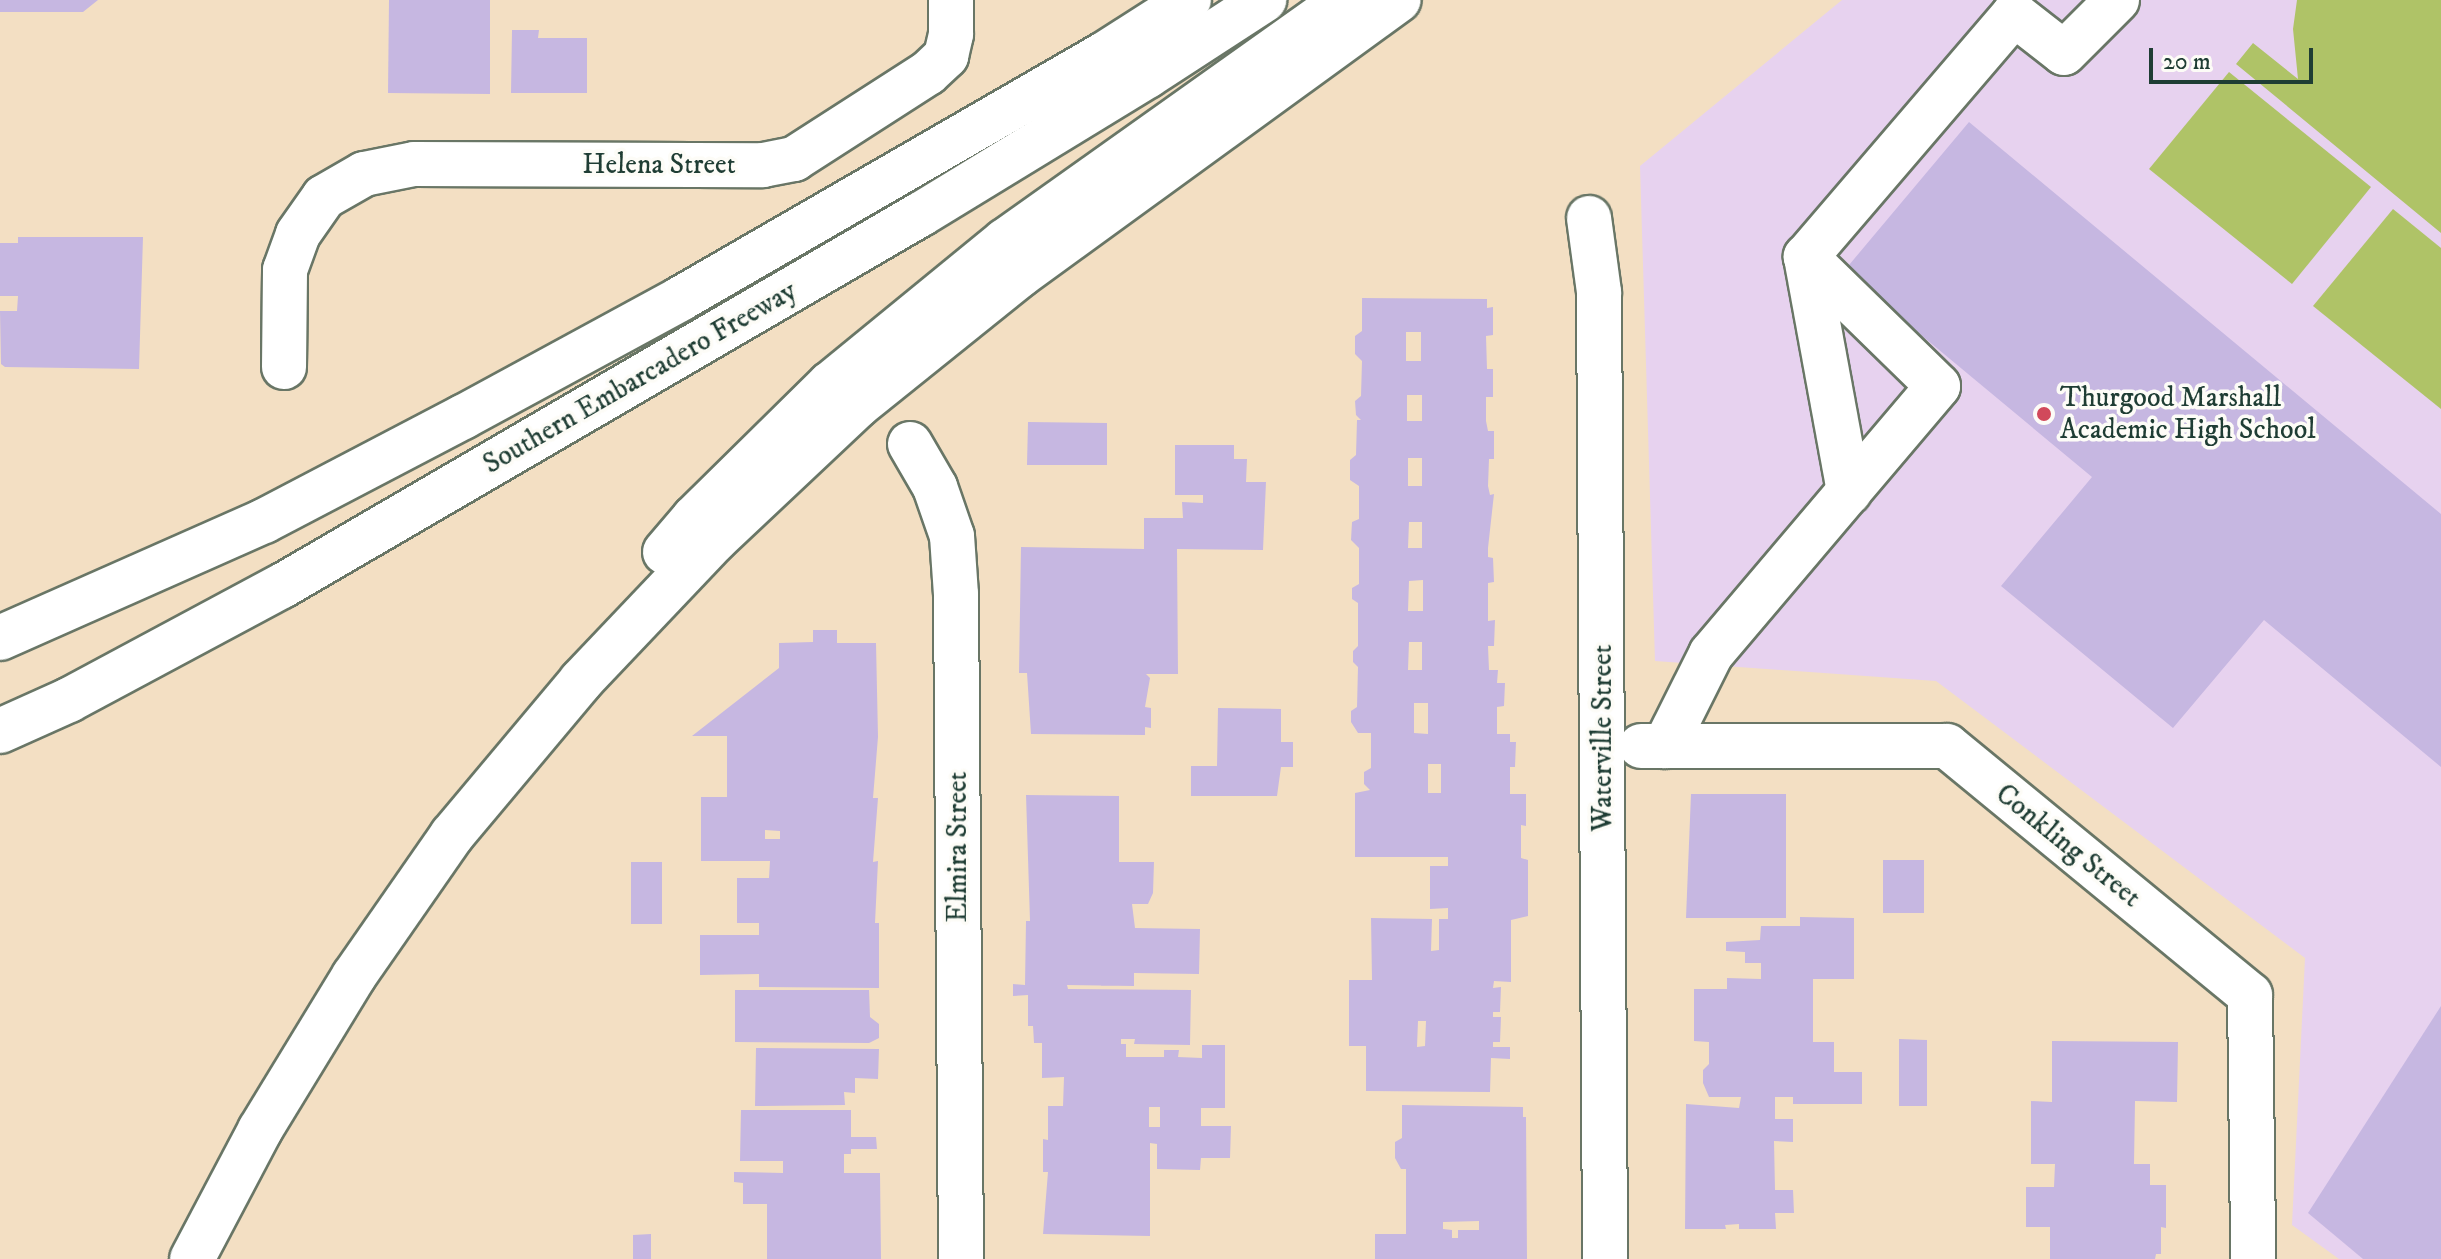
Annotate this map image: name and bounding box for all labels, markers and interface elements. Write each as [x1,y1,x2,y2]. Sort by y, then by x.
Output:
scale bar [2153,32,2317,82]
text: 20 m [2163,47,2211,77]
street label: Helena Street [582,148,736,182]
street label: Southern Embarcadero Freeway [477,274,803,482]
place label: Thurgood Marshall Academic High School [2060,381,2316,447]
marker: Thurgood Marshall Academic High School [2035,405,2053,423]
street label: Waterville Street [1586,644,1620,832]
street label: Elmira Street [941,771,975,923]
street label: Conkling Street [1989,777,2147,915]

